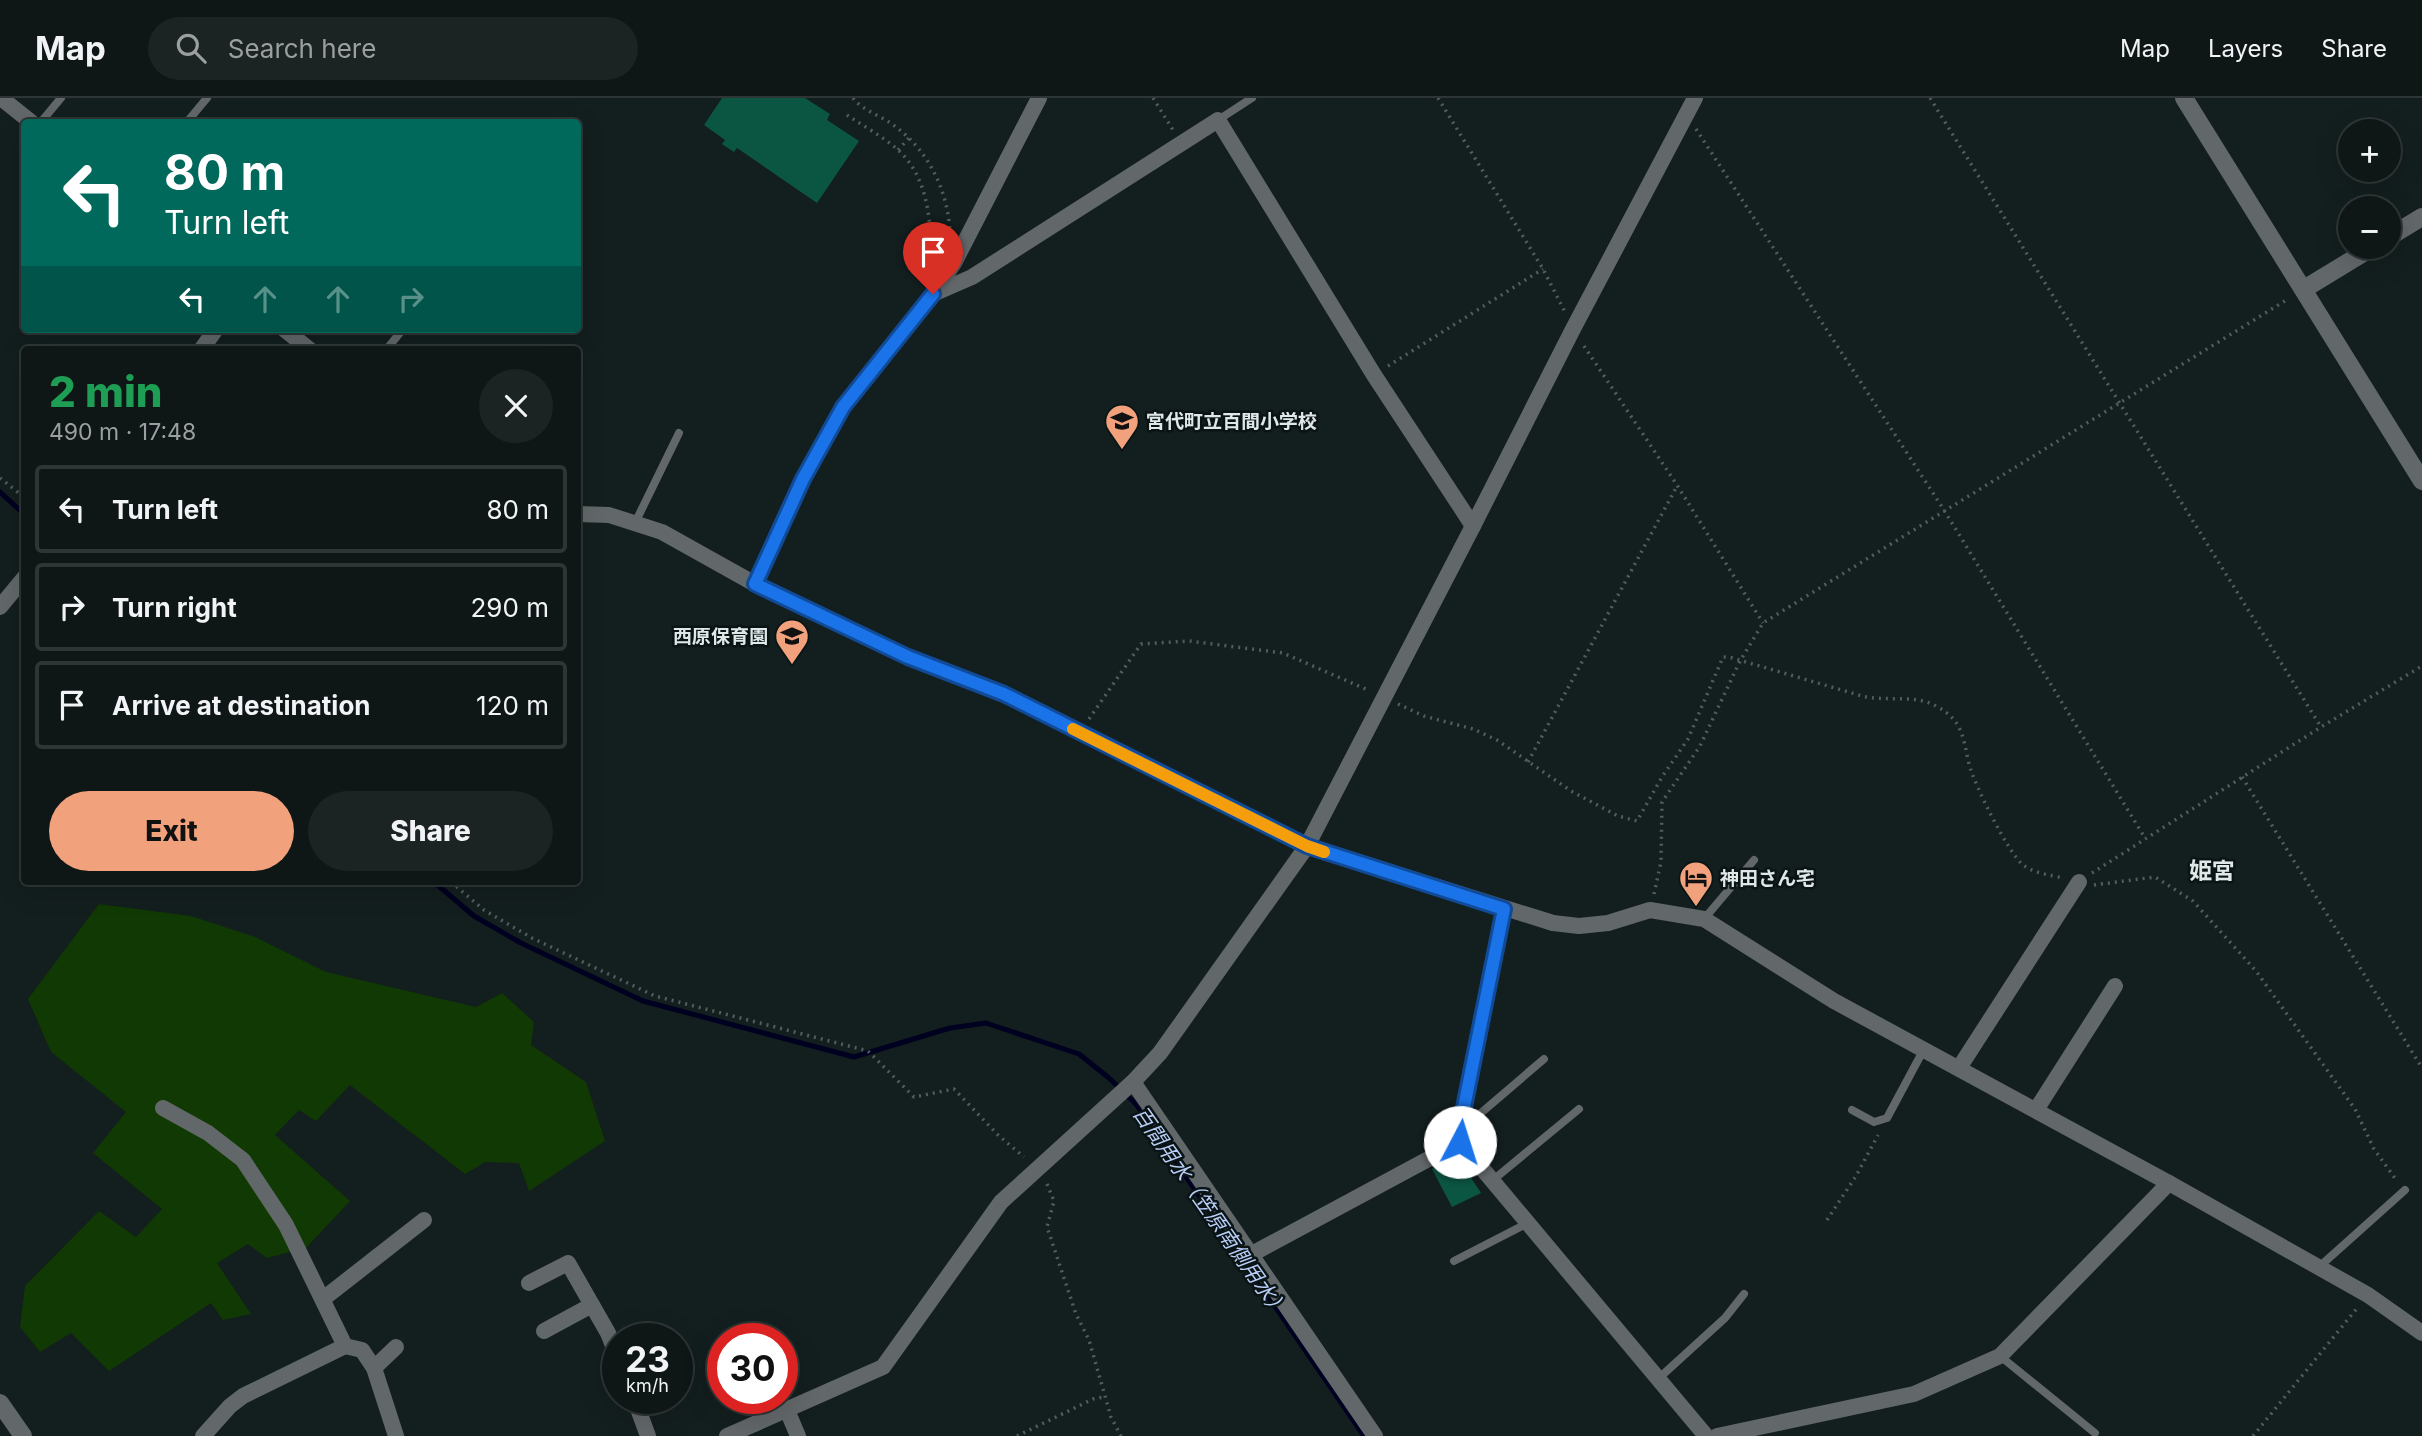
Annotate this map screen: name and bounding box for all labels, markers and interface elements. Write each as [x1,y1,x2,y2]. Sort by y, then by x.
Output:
search box [148,17,638,80]
text: Map [35,28,106,68]
icon: search [172,29,210,67]
text: Search here [228,33,376,64]
text: Map [2120,34,2170,63]
text: Layers [2208,34,2283,63]
text: Share [2321,34,2387,63]
map controls [2338,119,2401,259]
button: + [2338,119,2401,182]
text: 80 m [164,143,285,202]
icon: left [49,147,140,238]
button: − [2338,196,2401,259]
text: Turn left [164,203,289,242]
pin [903,222,963,294]
icon: arrive [914,233,952,271]
icon: left [173,280,211,318]
icon: ahead [246,280,284,318]
icon: ahead [319,280,357,318]
icon: right [392,280,430,318]
text: 2 min [49,366,163,417]
button: close [479,369,553,443]
school or university icon: 宮代町立百間小学校 [1103,402,1141,451]
place label: 宮代町立百間小学校 [1146,410,1317,433]
text: 490 m · 17:48 [49,418,196,446]
icon: left [53,490,91,528]
text: Turn left [112,494,218,525]
text: 80 m [486,494,549,525]
icon: right [53,588,91,626]
text: Turn right [112,592,237,623]
text: 290 m [471,592,549,623]
school or university icon: 西原保育園 [773,617,811,666]
place label: 西原保育園 [673,625,768,648]
icon: arrive [53,686,91,724]
text: Arrive at destination [112,690,371,721]
text: 120 m [476,690,549,721]
button: Exit [49,791,294,871]
button: Share [308,791,553,871]
district label: 姫宮 [2189,857,2235,885]
hotel icon: 神田さん宅 [1677,859,1715,908]
place label: 神田さん宅 [1720,867,1815,890]
water label: 百間用水（笠原南側用水） [1128,1101,1293,1322]
position arrow [1423,1105,1497,1179]
speed limit sign: 30 [707,1323,798,1414]
text: 23 [625,1338,670,1380]
text: km/h [626,1375,669,1396]

